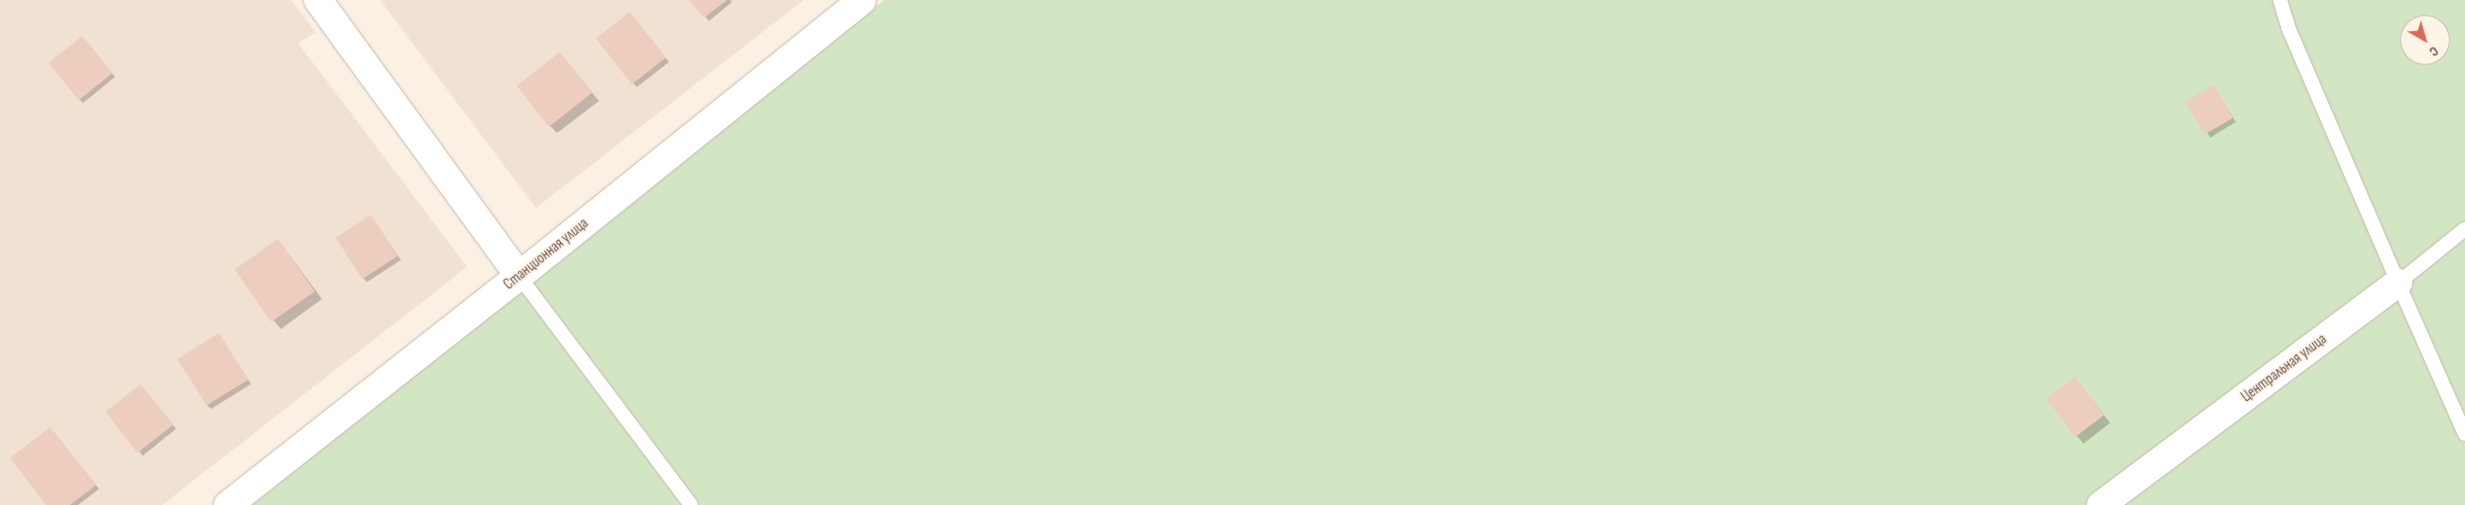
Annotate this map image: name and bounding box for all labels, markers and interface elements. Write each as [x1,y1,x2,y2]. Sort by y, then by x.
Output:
north arrow [2400,15,2450,65]
text: С [2426,43,2442,60]
street label: Станционная улица [500,214,592,294]
street label: Центральная улица [2238,330,2330,406]

